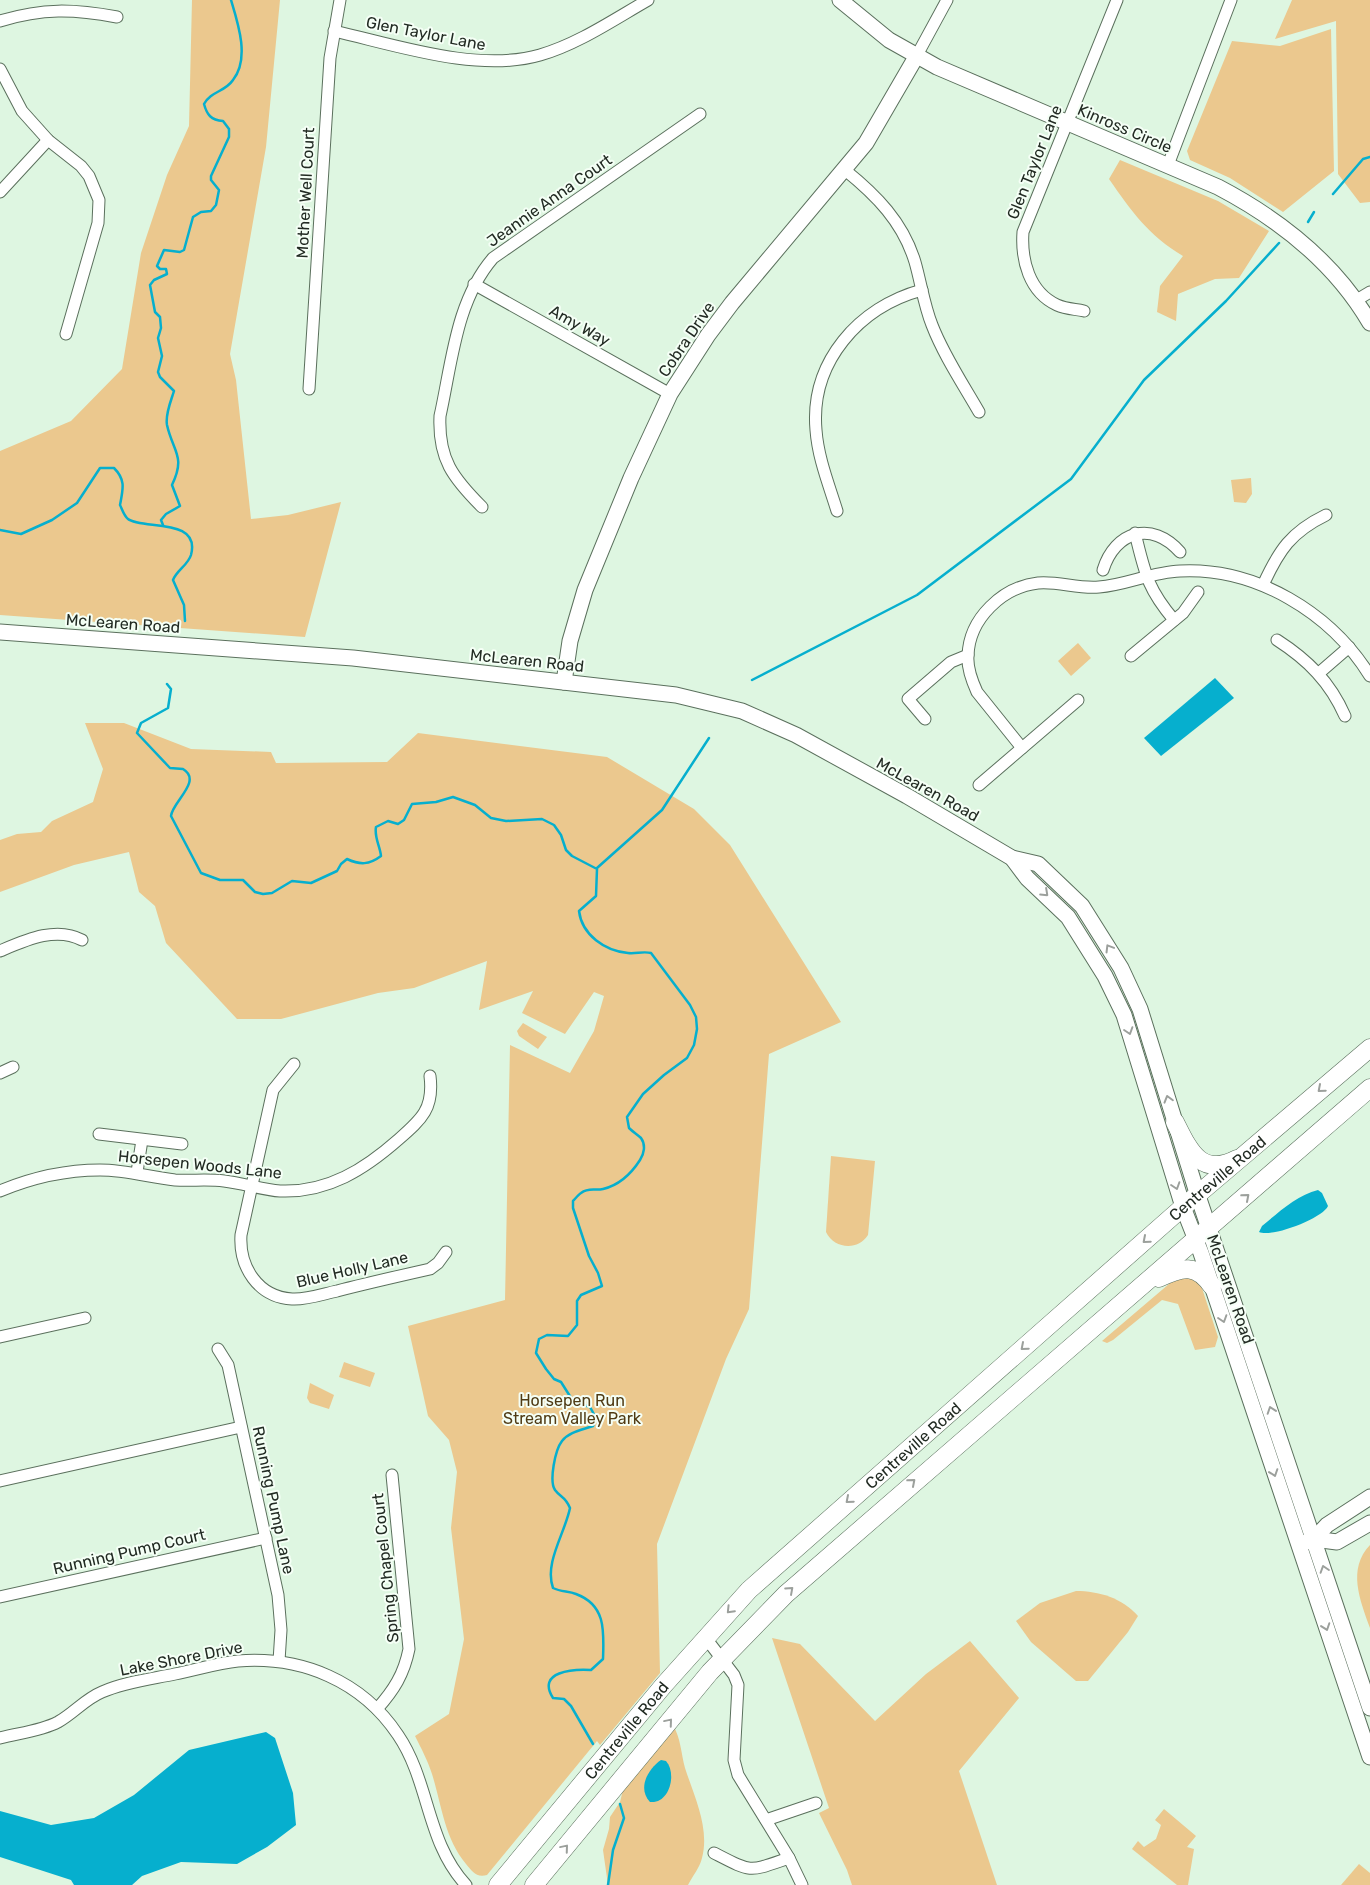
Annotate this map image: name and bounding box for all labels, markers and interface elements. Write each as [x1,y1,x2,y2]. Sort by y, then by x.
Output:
street label: Glen Taylor Lane [364,13,487,54]
street label: Kinross Circle [1075,100,1175,157]
street label: Glen Taylor Lane [1003,102,1066,222]
street label: Mother Well Court [293,127,318,259]
street label: Jeannie Anna Court [483,150,615,251]
street label: Cobra Drive [654,298,719,380]
street label: Amy Way [546,301,614,350]
street label: McLearen Road [65,610,181,637]
street label: McLearen Road [469,645,585,676]
street label: McLearen Road [873,753,982,826]
one-way arrow [1040,887,1049,896]
one-way arrow [1106,945,1116,954]
one-way arrow [1123,1026,1133,1034]
one-way arrow [1318,1084,1327,1093]
one-way arrow [1163,1095,1173,1104]
street label: Centreville Road [1165,1132,1270,1225]
street label: Horsepen Woods Lane [117,1146,283,1183]
one-way arrow [1170,1182,1180,1190]
one-way arrow [1240,1194,1249,1203]
street label: McLearen Road [1203,1232,1258,1346]
one-way arrow [1143,1234,1152,1243]
street label: Blue Holly Lane [294,1247,410,1292]
one-way arrow [1217,1315,1227,1323]
one-way arrow [1021,1341,1030,1350]
park label: Horsepen Run Stream Valley Park [503,1391,642,1428]
street label: Centreville Road [861,1398,965,1493]
one-way arrow [1266,1406,1276,1415]
street label: Running Pump Lane [249,1424,298,1576]
one-way arrow [1269,1469,1279,1477]
one-way arrow [907,1479,916,1488]
street label: Spring Chapel Court [368,1492,403,1644]
one-way arrow [846,1494,855,1503]
street label: Running Pump Court [51,1525,207,1578]
one-way arrow [1320,1566,1330,1574]
one-way arrow [785,1587,794,1596]
one-way arrow [727,1605,736,1614]
one-way arrow [1320,1623,1330,1631]
street label: Lake Shore Drive [118,1637,244,1680]
street label: Centreville Road [581,1678,673,1783]
one-way arrow [663,1719,672,1728]
one-way arrow [560,1844,569,1853]

